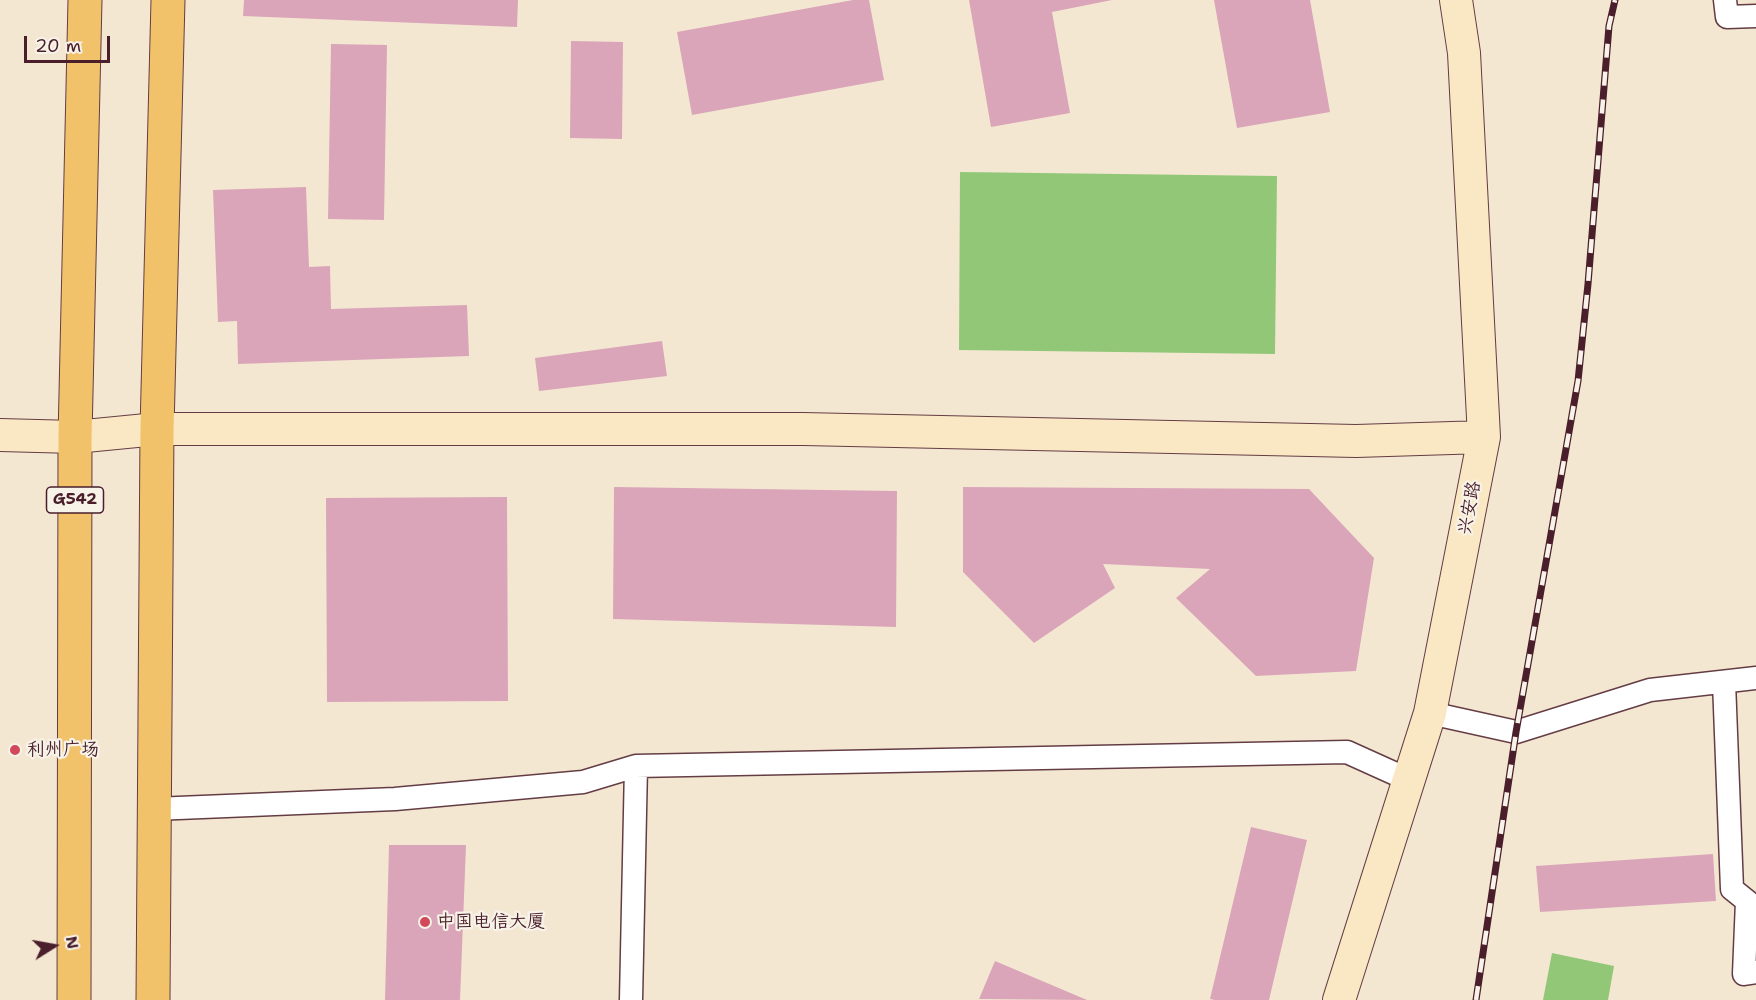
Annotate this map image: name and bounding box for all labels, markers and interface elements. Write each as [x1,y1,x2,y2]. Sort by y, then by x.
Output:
scale bar [27,24,112,62]
text: 20 m [35,34,81,58]
street label: 兴安路 [1454,479,1486,537]
road number: G542 [46,487,104,513]
place label: 利州广场 [27,739,99,761]
marker: 利州广场 [8,743,22,757]
place label: 中国电信大厦 [437,911,545,933]
marker: 中国电信大厦 [418,915,432,929]
north arrow [24,916,84,976]
text: N [61,934,84,951]

